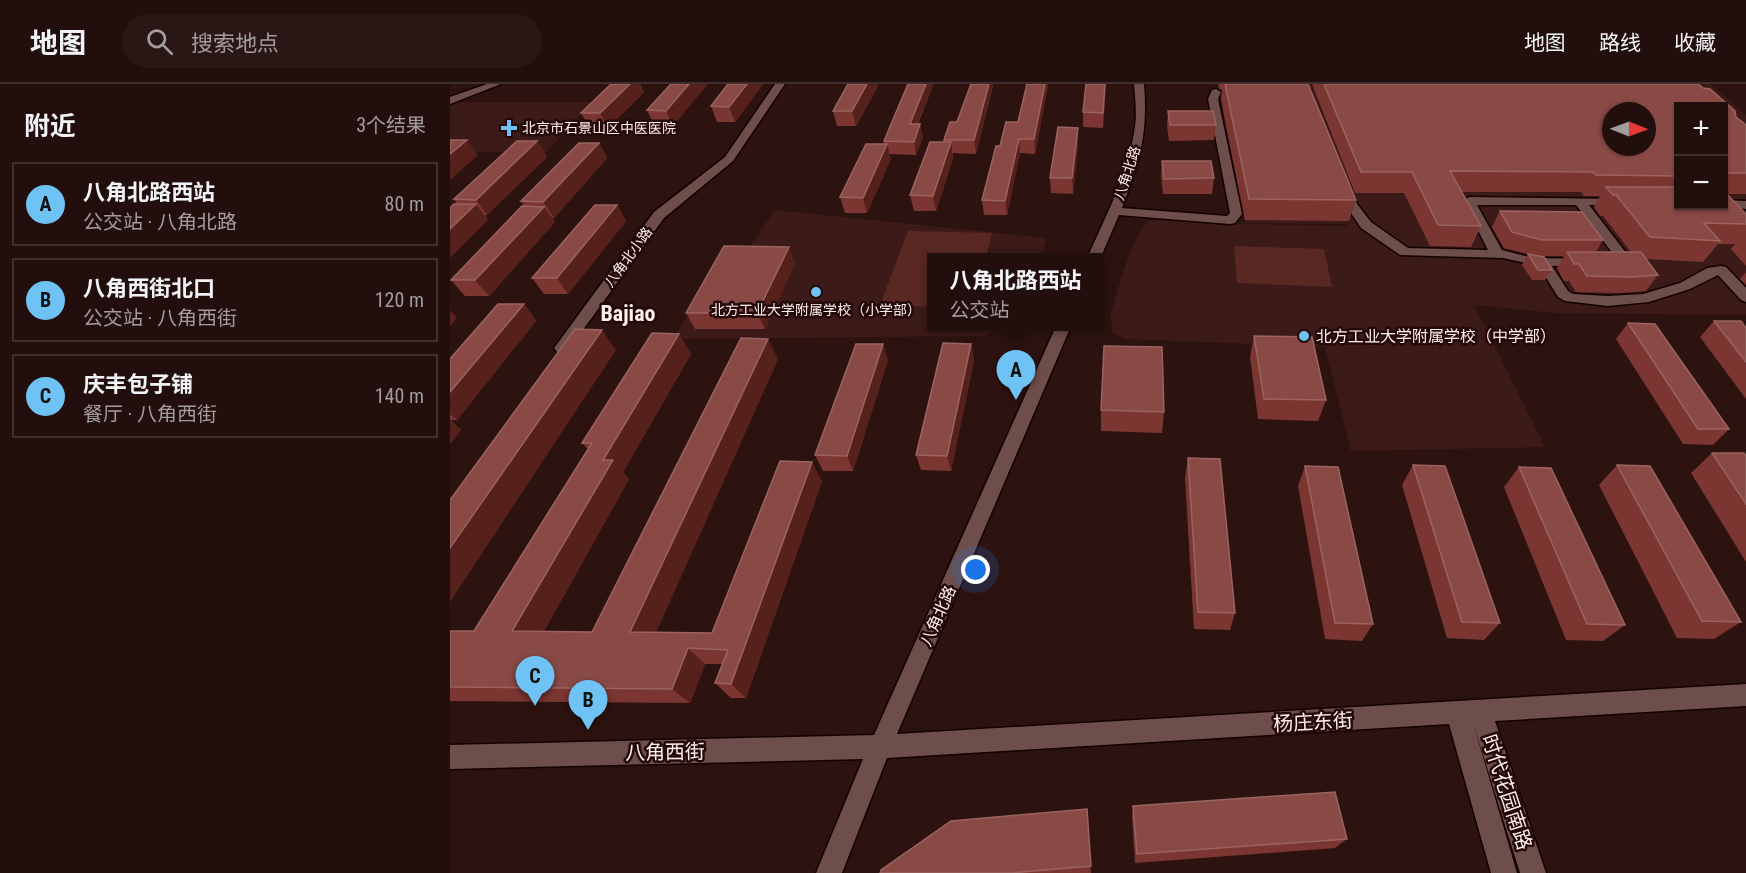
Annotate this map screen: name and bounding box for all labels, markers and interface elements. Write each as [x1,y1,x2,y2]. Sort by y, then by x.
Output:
search box [122,14,542,68]
icon: search [143,25,176,58]
text: 地图 [30,27,86,60]
text: 搜索地点 [191,31,279,56]
text: 地图 [1524,31,1566,55]
text: 路线 [1599,31,1641,55]
text: 收藏 [1674,31,1716,55]
north arrow [1602,102,1656,156]
map controls [1674,102,1728,210]
button: + [1674,102,1728,156]
text: 附近 [24,111,76,141]
text: 3个结果 [356,113,426,137]
marker: 北京市石景山区中医医院 [500,119,518,137]
place label: 北京市石景山区中医医院 [522,120,676,136]
street label: 八角北路 [1111,144,1143,202]
button: − [1674,156,1728,210]
text: 八角北路西站 [83,180,215,205]
text: A [40,192,51,216]
text: 80 m [385,192,424,216]
text: 公交站 · 八角北路 [83,210,237,234]
street label: 八角北小路 [601,224,655,290]
popup [927,253,1104,331]
text: 八角北路西站 [949,268,1082,293]
text: 八角西街北口 [83,276,215,301]
marker: 北方工业大学附属学校（小学部） [809,285,823,299]
text: B [40,288,51,312]
text: 120 m [375,288,424,312]
text: 公交站 [949,298,1009,322]
district label: Bajiao [601,301,656,326]
place label: 北方工业大学附属学校（小学部） [711,302,921,318]
text: 公交站 · 八角西街 [83,306,237,330]
place label: 北方工业大学附属学校（中学部） [1316,327,1556,346]
marker: 北方工业大学附属学校（中学部） [1297,329,1311,343]
pin: A [996,350,1036,400]
text: 庆丰包子铺 [83,372,193,397]
text: C [40,384,51,408]
text: 140 m [375,384,424,408]
text: 餐厅 · 八角西街 [83,402,217,426]
your location [961,555,990,584]
street label: 八角北路 [916,583,960,649]
pin: C [516,656,554,706]
pin: B [568,680,608,730]
street label: 杨庄东街 [1272,708,1354,736]
street label: 时代花园南路 [1477,731,1537,853]
street label: 八角西街 [625,739,705,765]

